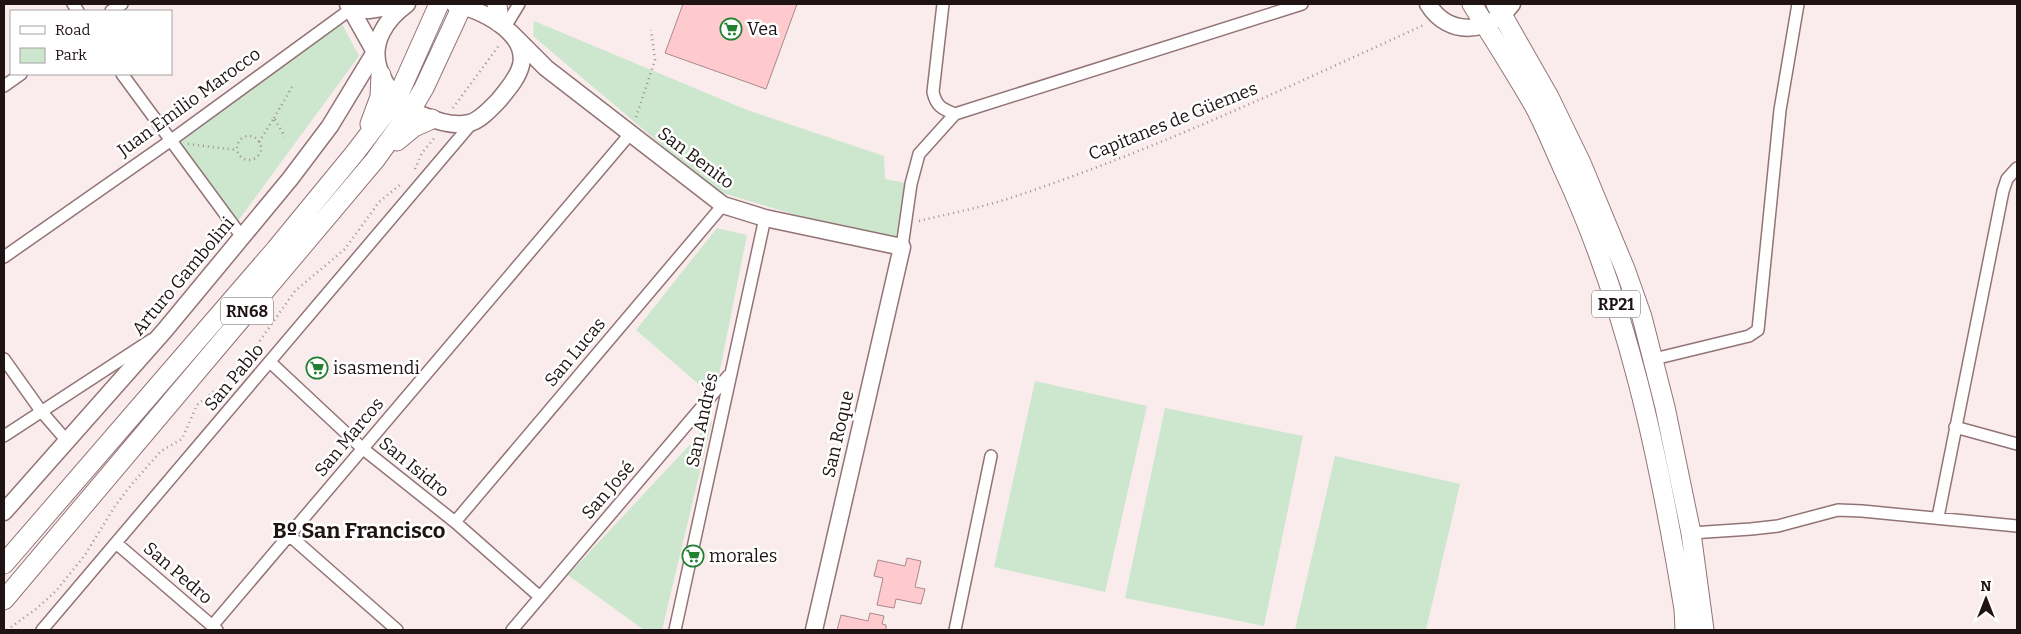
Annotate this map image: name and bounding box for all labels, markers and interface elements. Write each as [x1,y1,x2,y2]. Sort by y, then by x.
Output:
legend [10,10,172,75]
supermarket icon: Vea [719,17,743,41]
place label: Vea [747,18,778,40]
text: Road [55,21,90,39]
street label: Juan Emilio Marocco [112,43,265,162]
text: Park [55,46,87,64]
street label: Capitanes de Güemes [1085,77,1261,165]
street label: San Benito [654,122,738,194]
street label: Arturo Gambolini [127,212,239,340]
road number: RP21 [1592,290,1640,318]
road number: RN68 [221,298,273,324]
street label: San Lucas [540,313,610,391]
street label: San Pablo [199,339,269,415]
supermarket icon: isasmendi [305,356,329,380]
place label: isasmendi [333,357,420,379]
street label: San Andrés [681,371,723,469]
street label: San Roque [817,388,859,480]
street label: San Marcos [310,393,388,481]
street label: San Isidro [375,432,453,502]
street label: San José [577,456,639,524]
district label: Bº San Francisco [273,517,446,544]
street label: San Pedro [139,537,217,609]
supermarket icon: morales [681,544,705,568]
place label: morales [709,545,777,567]
north arrow [1961,574,2011,624]
text: N [1981,578,1992,595]

